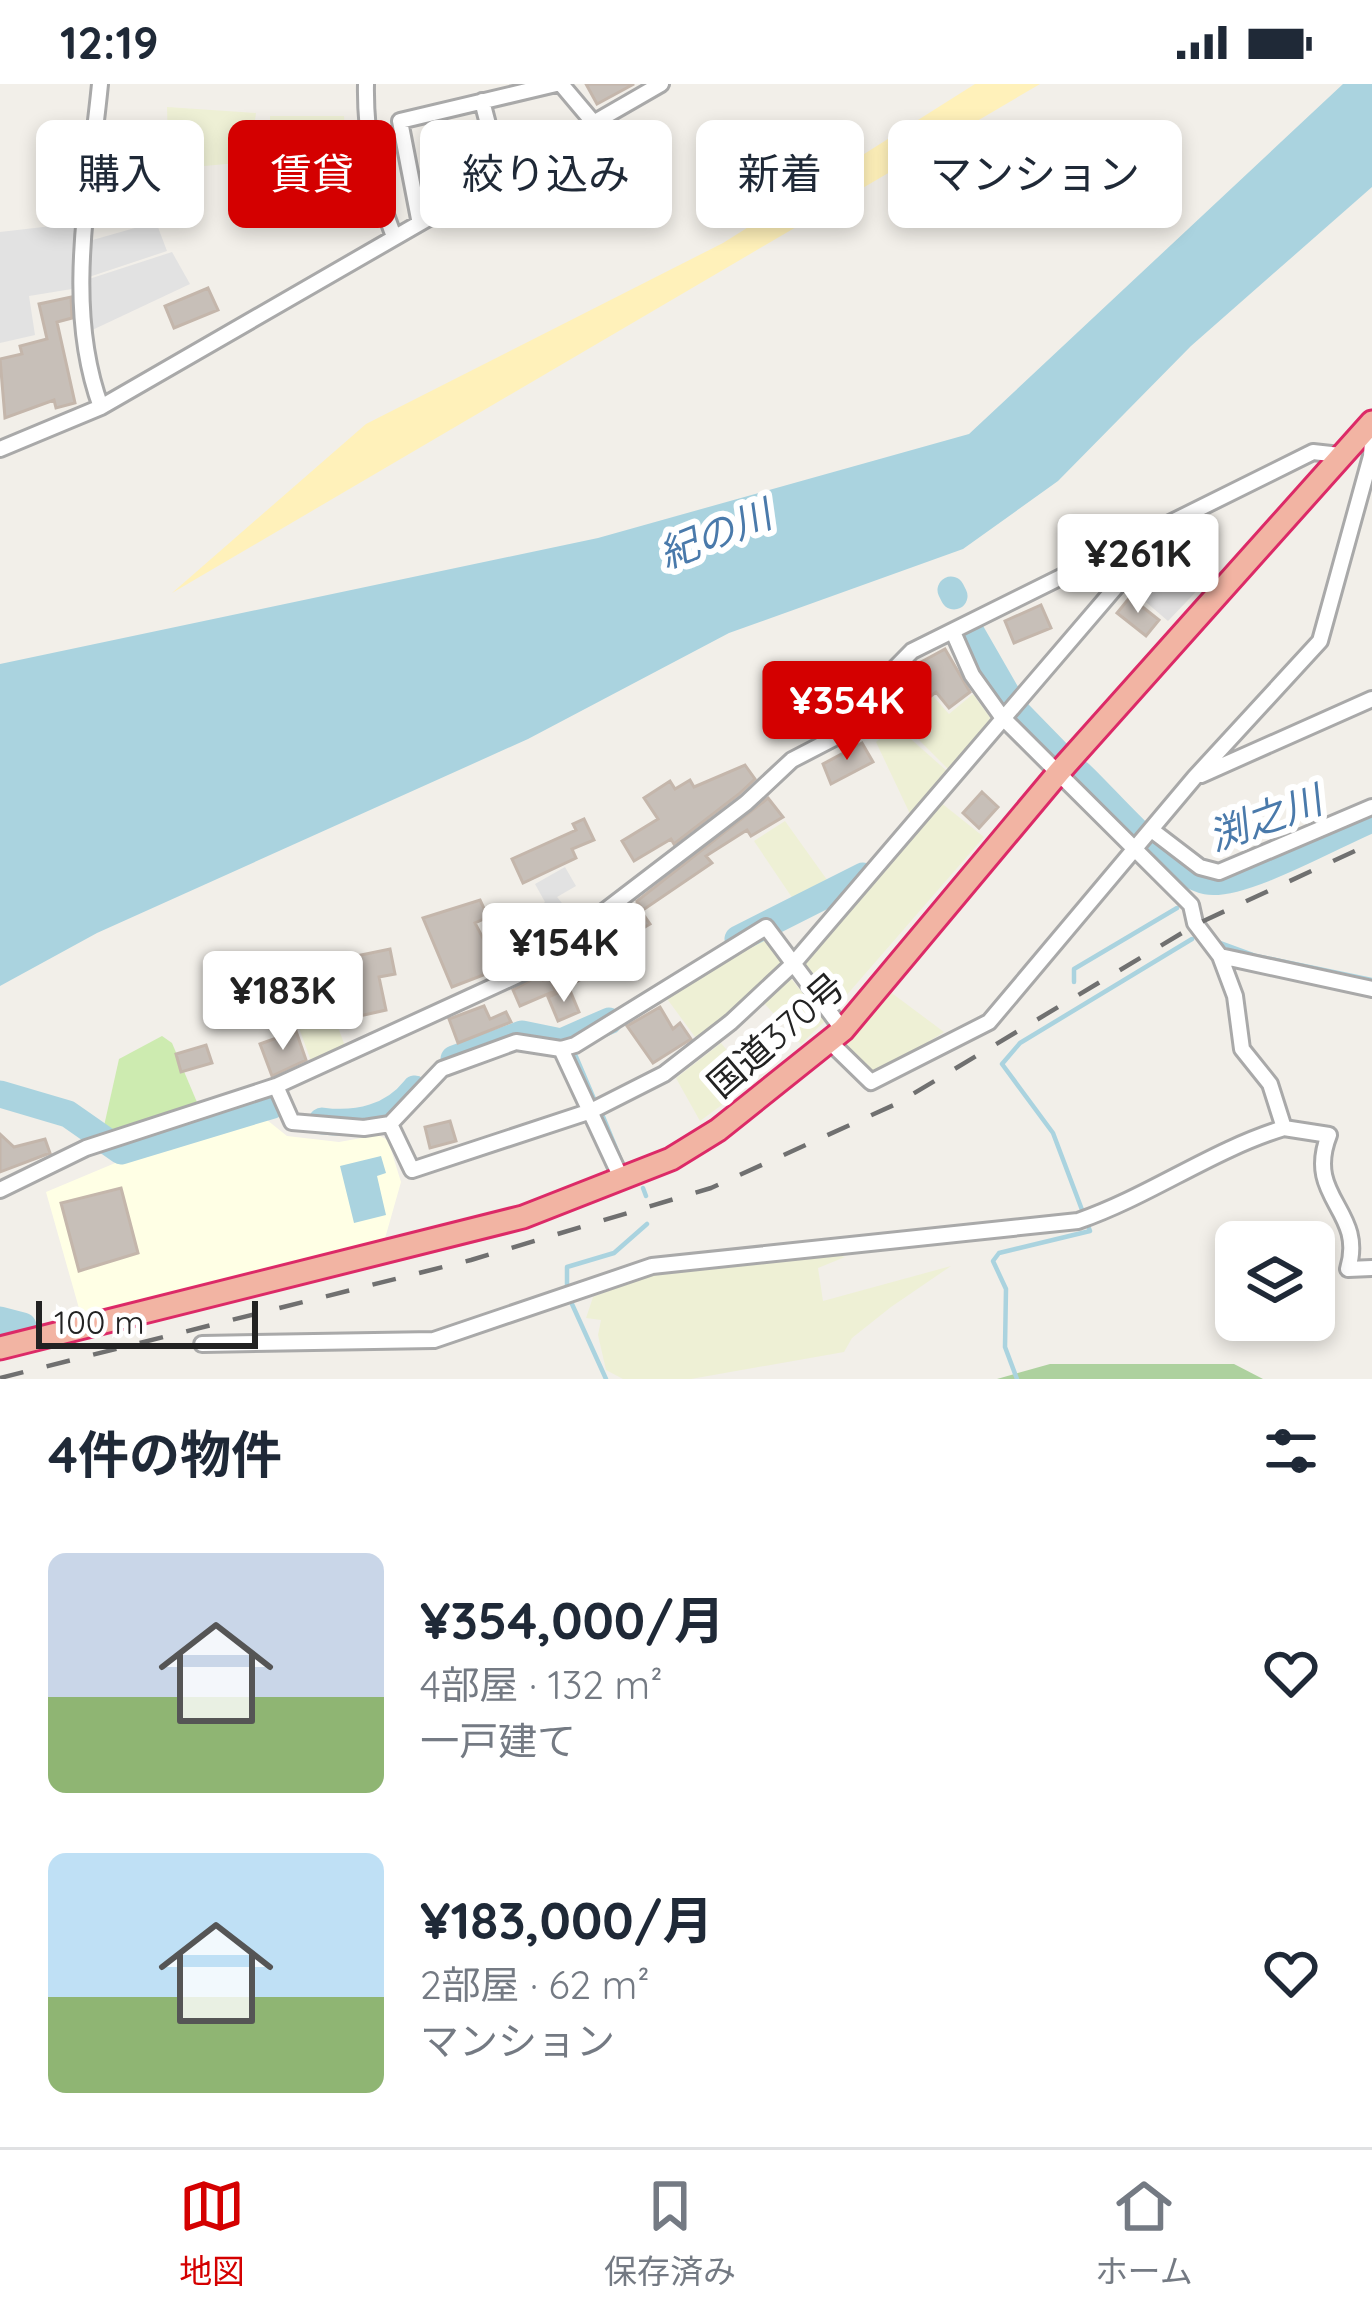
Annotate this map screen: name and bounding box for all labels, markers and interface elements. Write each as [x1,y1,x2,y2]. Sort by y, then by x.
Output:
text: 12:19 [60,14,158,70]
chip: 購入 [36,120,204,228]
chip: 賃貸 [228,120,396,228]
chip: 絞り込み [420,120,672,228]
chip: 新着 [696,120,864,228]
chip: マンション [888,120,1182,228]
water label: 紀の川 [651,487,782,578]
pin: ¥261K [1054,514,1222,616]
text: ¥261K [1085,528,1191,577]
pin: ¥354K [763,661,931,763]
text: ¥354K [789,675,905,724]
water label: 渕之川 [1201,773,1332,861]
pin: ¥154K [480,903,648,1005]
text: ¥154K [509,917,619,966]
pin: ¥183K [199,951,367,1053]
street label: 国道370号 [698,963,853,1106]
text: ¥183K [230,965,336,1014]
map controls [1215,1221,1335,1341]
button: layers [1215,1221,1335,1341]
scale bar [36,1295,258,1348]
text: 100 m [54,1301,145,1342]
icon: filters [1258,1418,1324,1484]
text: 4件の物件 [48,1422,282,1486]
text: ¥354,000/月 [420,1588,725,1652]
icon: home [144,1601,288,1745]
icon: heart [1258,1640,1324,1706]
text: 4部屋 · 132 m² [420,1660,663,1709]
text: 一戸建て [420,1716,576,1765]
text: ¥183,000/月 [420,1888,714,1952]
icon: home [144,1901,288,2045]
icon: heart [1258,1940,1324,2006]
text: 2部屋 · 62 m² [420,1960,650,2009]
text: マンション [420,2016,615,2065]
tab: 地図 [179,2173,245,2293]
tab: 保存済み [604,2173,736,2293]
tab: ホーム [1095,2173,1193,2293]

